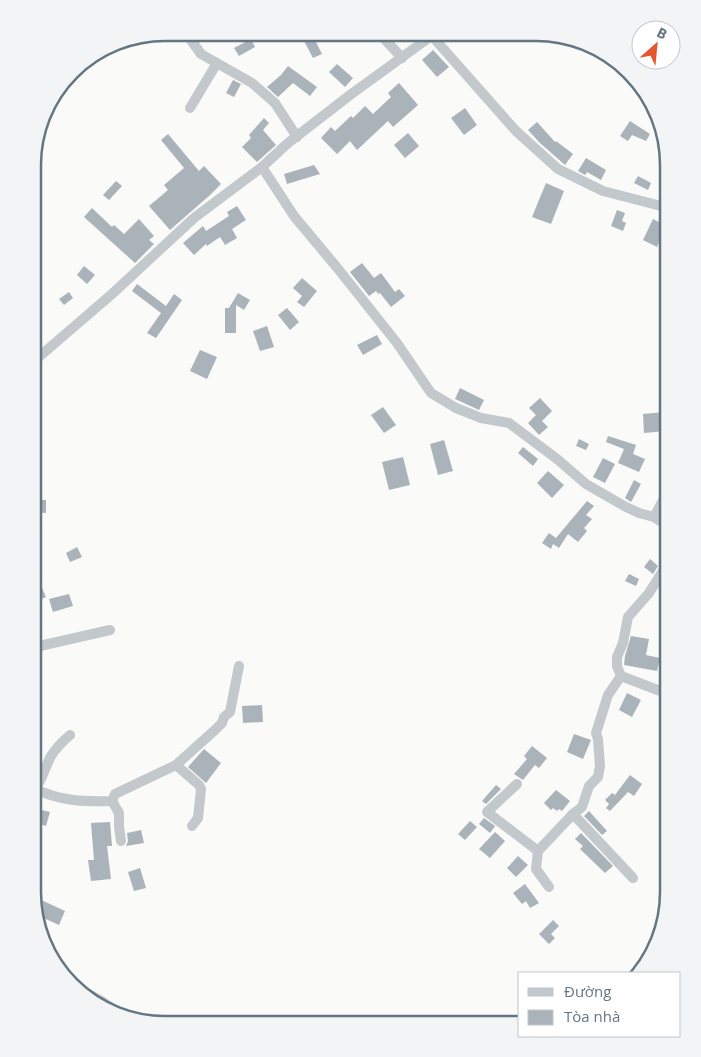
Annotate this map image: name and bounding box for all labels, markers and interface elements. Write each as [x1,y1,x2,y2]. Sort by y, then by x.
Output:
north arrow [631,20,681,70]
text: B [654,22,671,44]
legend [518,972,681,1037]
text: Đường [564,981,611,1001]
text: Tòa nhà [564,1006,620,1026]

